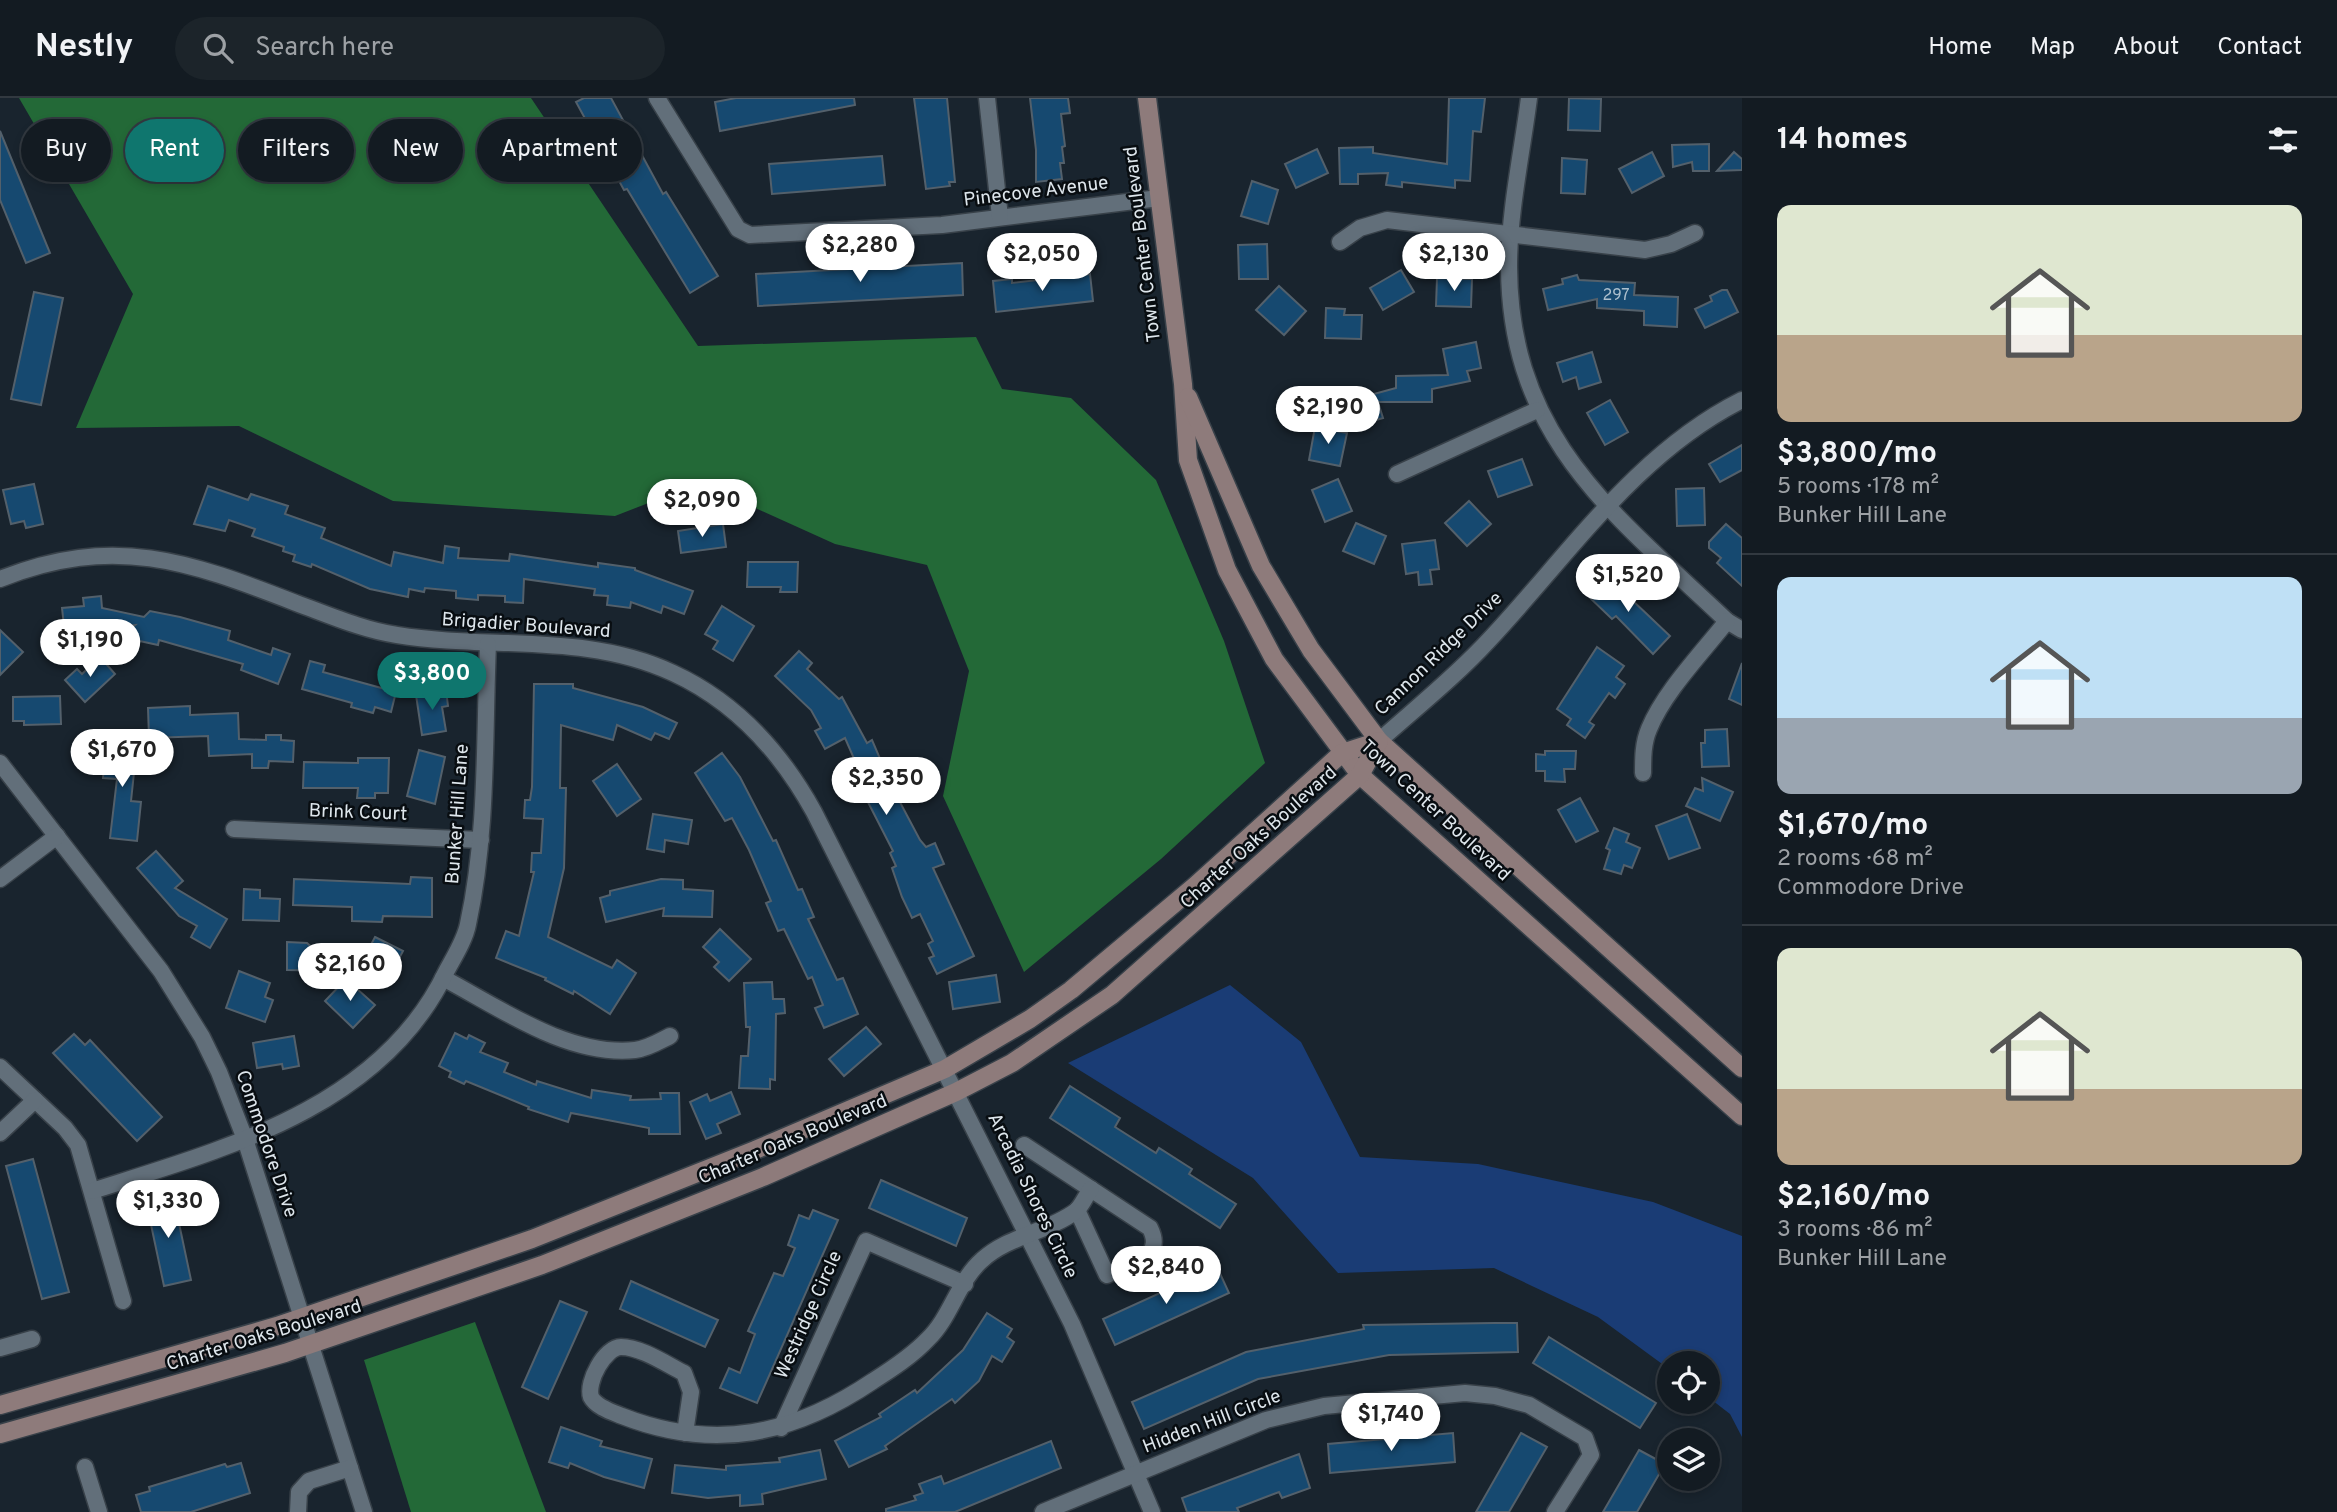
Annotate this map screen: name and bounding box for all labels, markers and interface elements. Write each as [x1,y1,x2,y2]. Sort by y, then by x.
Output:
search box [175,17,665,80]
text: Nestly [35,27,133,69]
icon: search [199,29,237,67]
text: Search here [255,32,394,65]
text: Home [1928,33,1992,63]
text: Map [2030,33,2075,63]
text: About [2113,33,2179,63]
text: Contact [2217,33,2302,63]
chip: Buy [21,119,111,182]
chip: Rent [125,119,224,182]
chip: Filters [238,119,354,182]
chip: New [368,119,463,182]
chip: Apartment [477,119,642,182]
icon: filters [2264,121,2302,159]
text: 14 homes [1777,122,1908,159]
street label: Town Center Boulevard [1119,145,1167,343]
street label: Pinecove Avenue [962,171,1110,213]
pin: $2,280 [803,225,917,284]
text: $2,280 [822,232,898,261]
pin: $2,050 [985,234,1099,293]
pin: $2,130 [1397,234,1511,293]
text: $2,050 [1003,241,1081,270]
text: $2,130 [1418,241,1490,270]
icon: home [1977,250,2103,376]
house number: 297 [1602,286,1630,306]
pin: $2,190 [1271,386,1385,446]
text: $2,190 [1292,394,1364,423]
text: $3,800/mo [1777,436,1937,473]
text: 5 rooms · 178 m² [1777,473,1939,502]
pin: $2,090 [645,480,759,539]
text: $2,090 [663,487,741,516]
text: Bunker Hill Lane [1777,502,1947,531]
pin: $1,520 [1571,554,1685,614]
text: $1,520 [1592,562,1664,591]
street label: Cannon Ridge Drive [1370,587,1508,721]
street label: Brigadier Boulevard [441,608,611,644]
pin: $1,190 [33,620,147,679]
icon: home [1977,622,2103,748]
text: $1,190 [56,627,124,656]
pin: $3,800 [375,652,489,712]
text: $3,800 [393,660,471,689]
pin: $1,670 [65,730,179,789]
street label: Town Center Boulevard [1355,735,1515,887]
text: $1,670 [87,737,157,766]
street label: Bunker Hill Lane [441,743,475,885]
pin: $2,350 [829,758,943,817]
street label: Charter Oaks Boulevard [1176,761,1342,915]
text: $2,350 [848,765,924,794]
street label: Brink Court [308,799,408,827]
text: $1,670/mo [1777,808,1928,845]
text: 2 rooms · 68 m² [1777,845,1933,874]
text: Commodore Drive [1777,874,1964,903]
pin: $2,160 [293,944,407,1003]
text: $2,160 [314,951,386,980]
icon: home [1977,993,2103,1119]
street label: Commodore Drive [230,1067,302,1221]
street label: Charter Oaks Boulevard [695,1089,891,1191]
street label: Arcadia Shores Circle [981,1109,1083,1283]
text: $2,160/mo [1777,1179,1930,1216]
pin: $1,330 [111,1180,225,1240]
text: $1,330 [132,1188,204,1217]
text: 3 rooms · 86 m² [1777,1216,1933,1245]
text: Bunker Hill Lane [1777,1245,1947,1274]
pin: $2,840 [1109,1246,1223,1306]
street label: Westridge Circle [770,1247,848,1383]
text: $2,840 [1127,1254,1205,1283]
street label: Charter Oaks Boulevard [164,1295,364,1377]
map controls [1657,1351,1720,1491]
button: locate [1657,1351,1720,1414]
street label: Hidden Hill Circle [1139,1385,1285,1459]
pin: $1,740 [1334,1394,1448,1453]
text: $1,740 [1357,1401,1425,1430]
button: layers [1657,1428,1720,1491]

